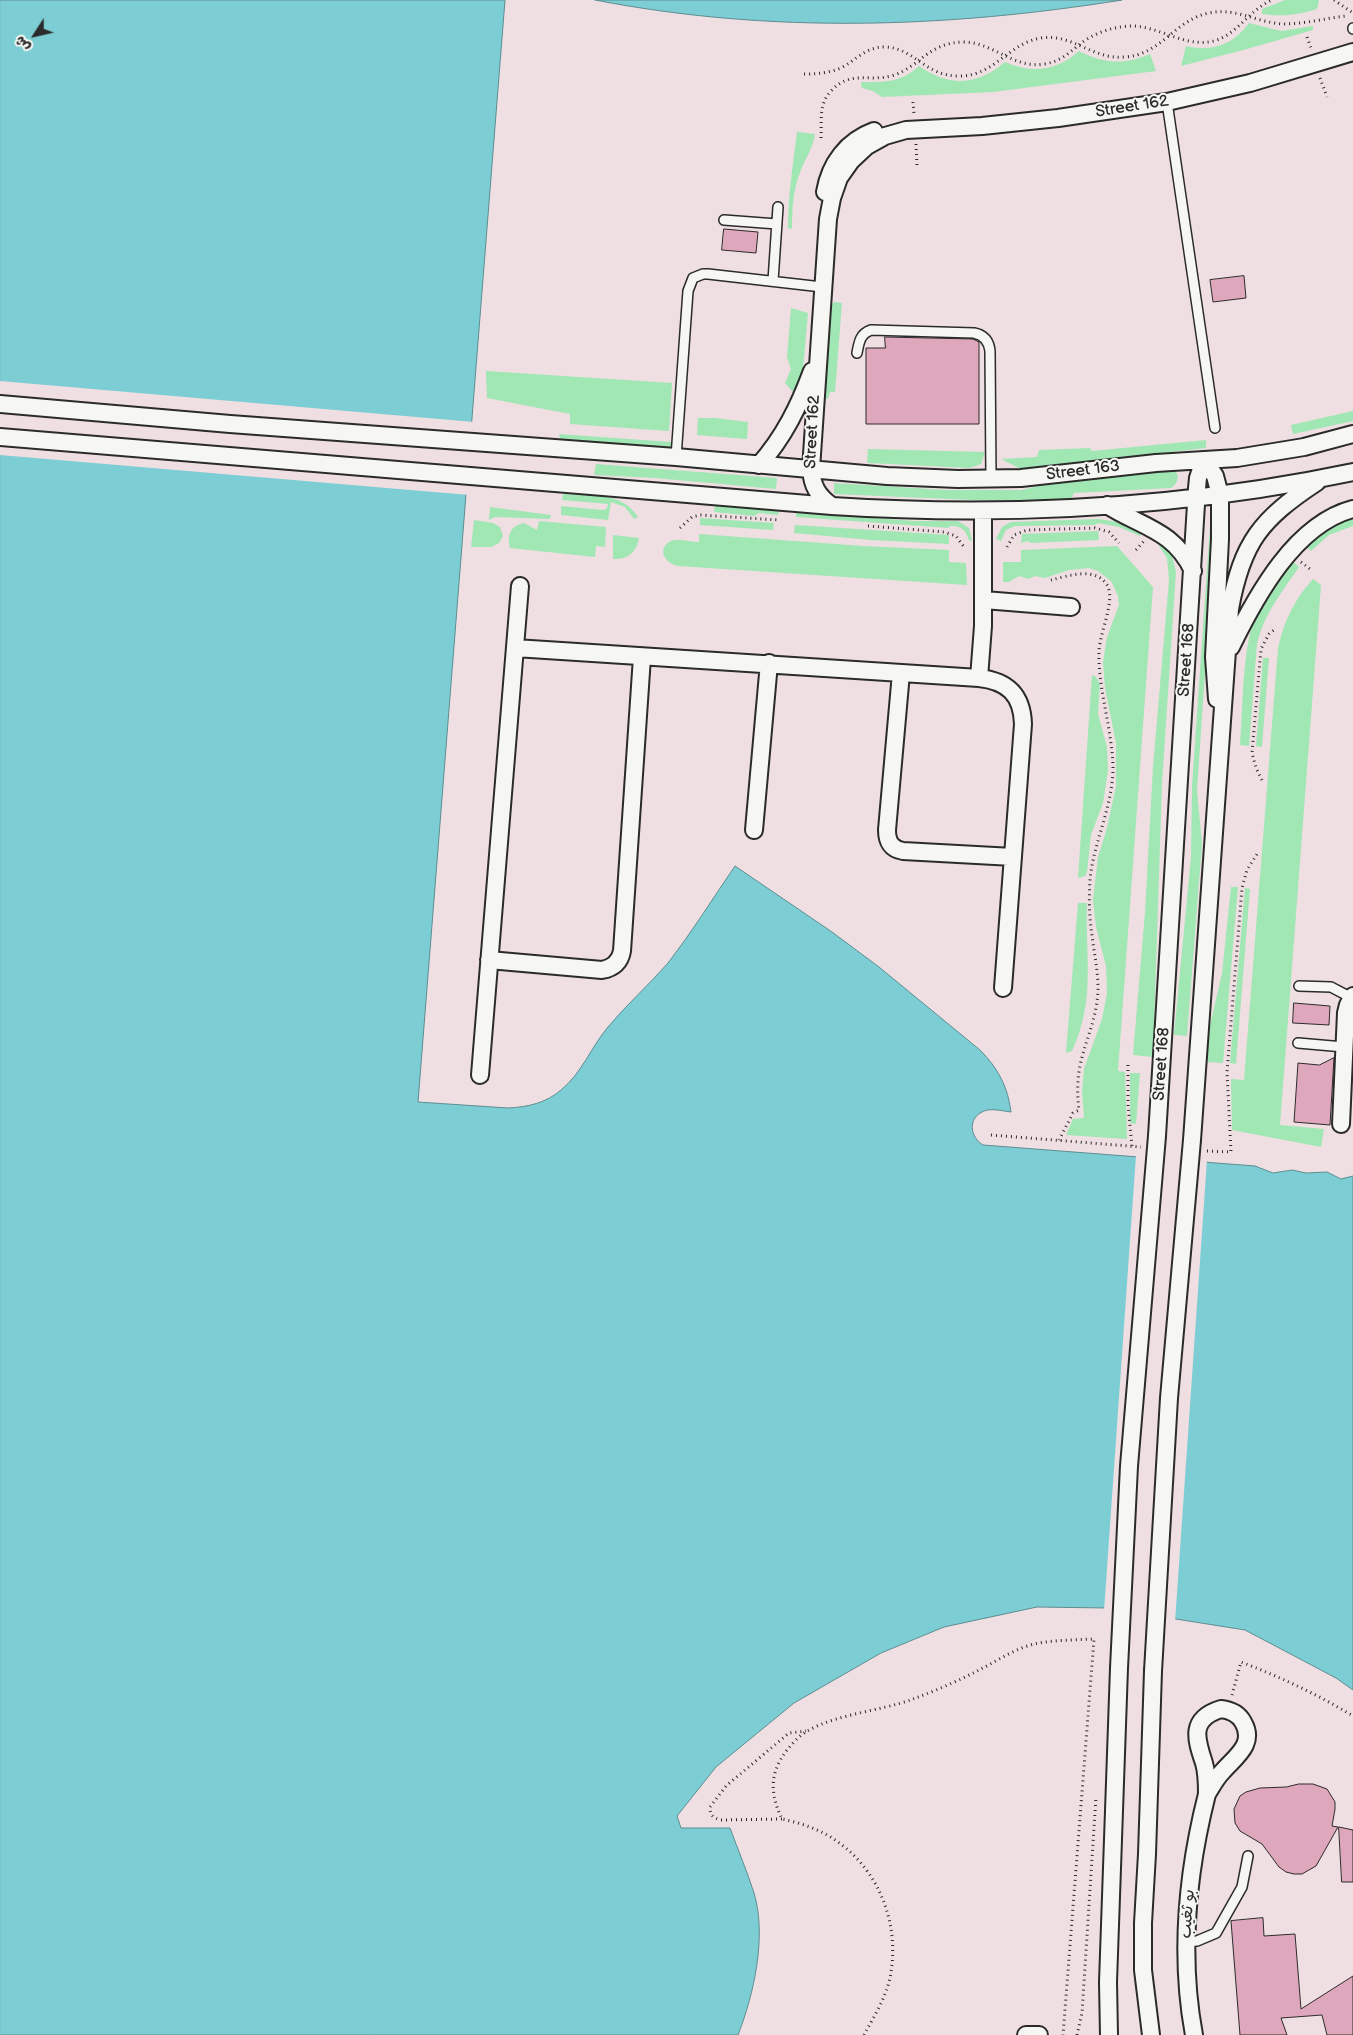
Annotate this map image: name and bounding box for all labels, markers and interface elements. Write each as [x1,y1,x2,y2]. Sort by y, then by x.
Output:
north arrow [10,10,60,60]
text: ش [11,33,34,55]
street label: Street 162 [1094,92,1170,122]
street label: Street 162 [801,395,825,469]
street label: Street 163 [1045,457,1121,485]
street label: Street 168 [1175,623,1199,697]
street label: Street 168 [1150,1027,1174,1101]
street label: بو ثغيب [1177,1889,1199,1939]

